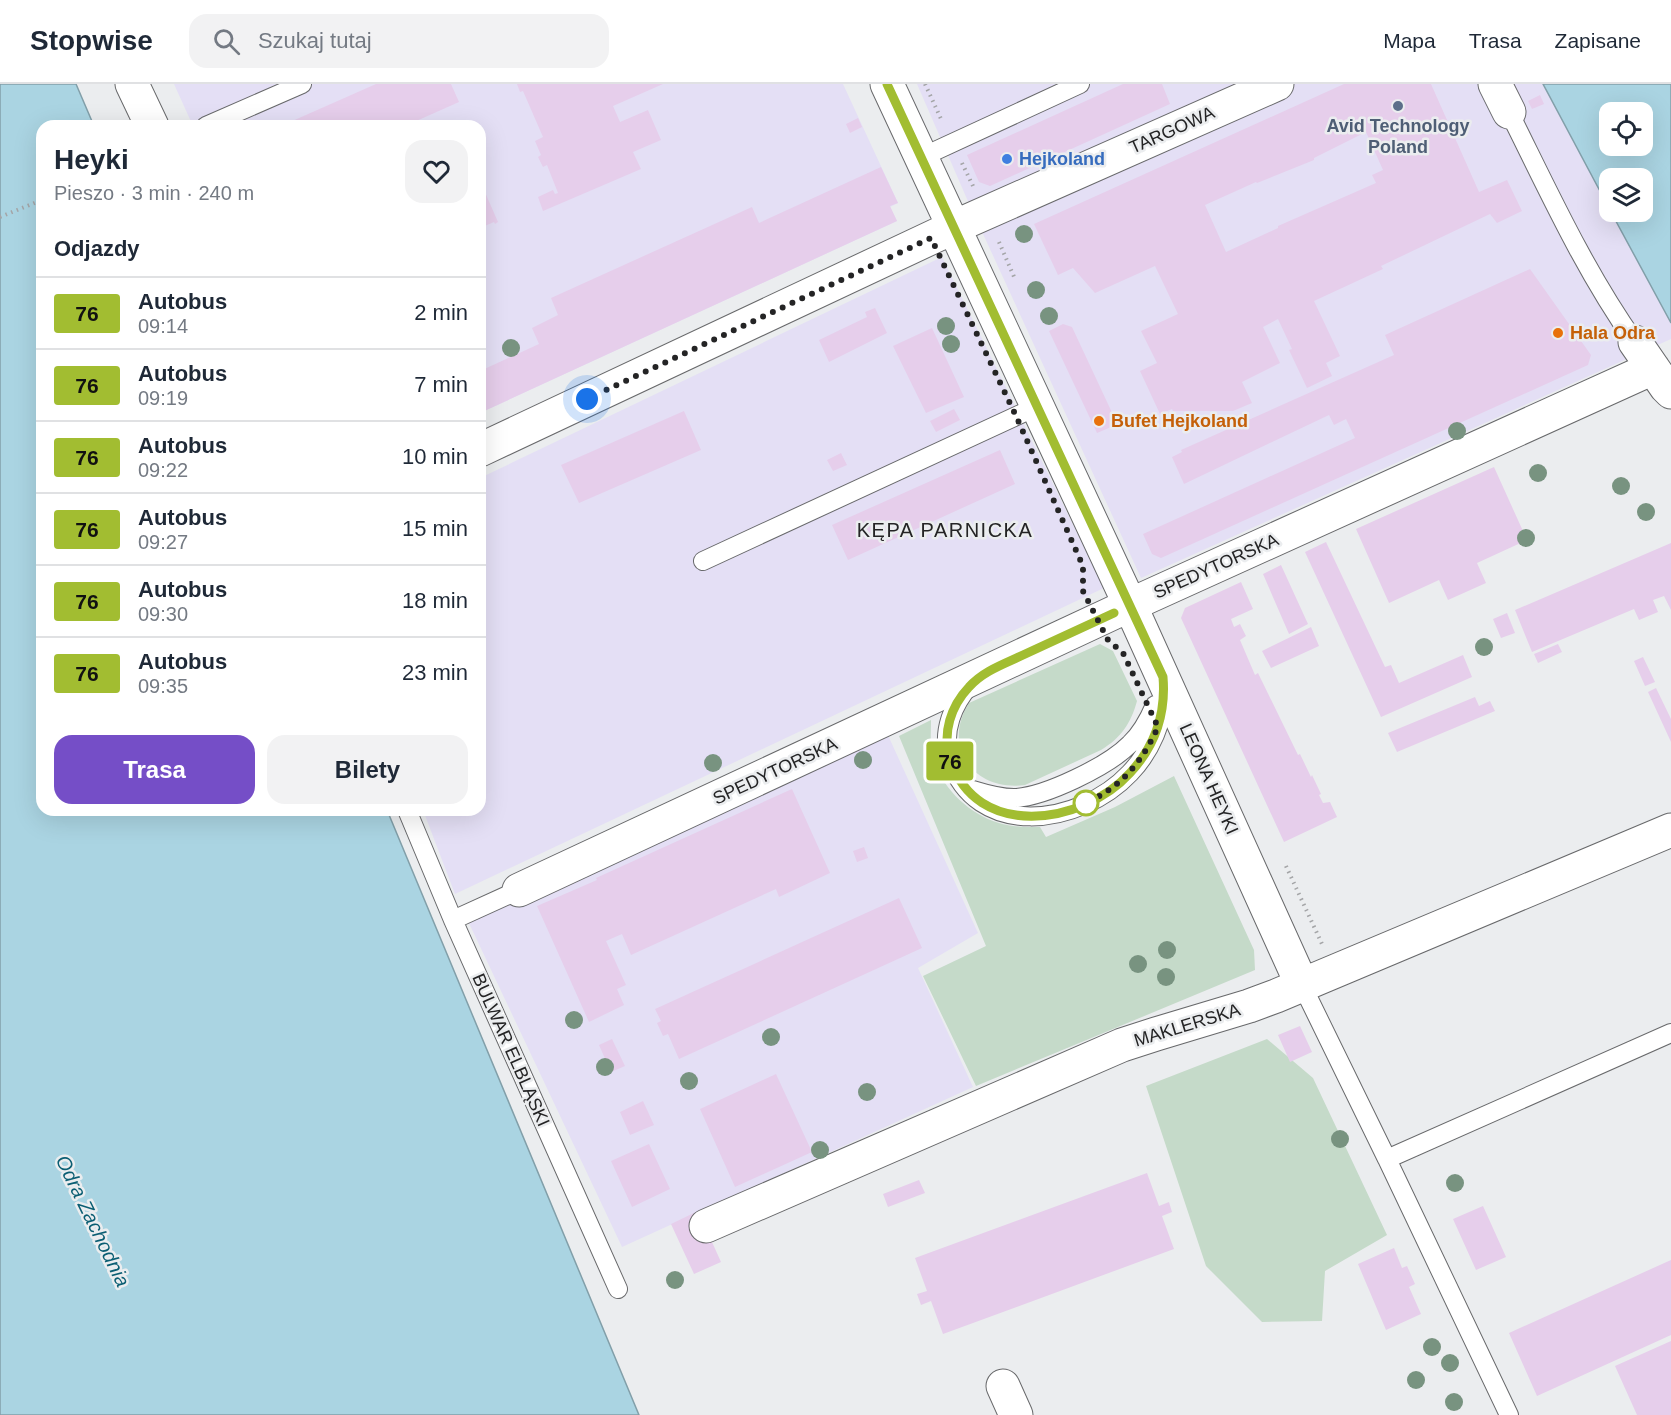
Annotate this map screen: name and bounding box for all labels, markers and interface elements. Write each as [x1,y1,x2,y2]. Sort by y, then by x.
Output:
search box [189,14,609,68]
text: Stopwise [30,25,153,56]
icon: search [210,25,243,58]
text: Szukaj tutaj [258,28,372,53]
text: Mapa [1383,29,1436,52]
text: Trasa [1469,29,1522,52]
text: Zapisane [1555,29,1641,52]
marker: Avid Technology Poland [1391,99,1405,113]
street label: TARGOWA [1126,102,1218,158]
map controls [1599,102,1653,222]
button: locate [1599,102,1653,156]
place label: Avid Technology Poland [1326,116,1470,157]
button: heart [405,140,468,203]
text: Heyki [54,144,129,175]
place label: Hejkoland [1019,149,1105,169]
marker: Hejkoland [1000,152,1014,166]
button: layers [1599,168,1653,222]
text: Pieszo · 3 min · 240 m [54,182,254,204]
text: Odjazdy [54,236,140,261]
text: Autobus [138,289,227,314]
text: 2 min [414,300,468,325]
text: 76 [75,302,99,325]
text: 09:14 [138,315,188,337]
place label: Hala Odra [1570,323,1656,343]
marker: Hala Odra [1551,326,1565,340]
text: Autobus [138,361,227,386]
text: 7 min [414,372,468,397]
text: 76 [75,374,99,397]
your location [572,384,602,414]
text: 09:19 [138,387,188,409]
place label: Bufet Hejkoland [1111,411,1248,431]
marker: Bufet Hejkoland [1092,414,1106,428]
text: Autobus [138,433,227,458]
text: 10 min [402,444,468,469]
text: 76 [75,446,99,469]
text: 09:22 [138,459,188,481]
text: Autobus [138,505,227,530]
text: 15 min [402,516,468,541]
text: 76 [75,518,99,541]
district label: KĘPA PARNICKA [857,519,1033,541]
street label: SPEDYTORSKA [1150,529,1282,603]
text: 09:27 [138,531,188,553]
text: Autobus [138,577,227,602]
text: 18 min [402,588,468,613]
text: 76 [75,590,99,613]
text: 09:30 [138,603,188,625]
text: Autobus [138,649,227,674]
text: 23 min [402,660,468,685]
text: 76 [75,662,99,685]
text: 09:35 [138,675,188,697]
street label: LEONA HEYKI [1176,721,1242,837]
street label: SPEDYTORSKA [710,733,840,809]
button: Trasa [54,735,255,804]
button: Bilety [267,735,468,804]
line badge: 76 [923,742,977,780]
text: 76 [938,750,962,773]
unlabelled marker [1073,790,1099,816]
street label: BULWAR ELBLĄSKI [468,971,554,1129]
street label: MAKLERSKA [1131,999,1243,1051]
water label: Odra Zachodnia [52,1152,134,1290]

